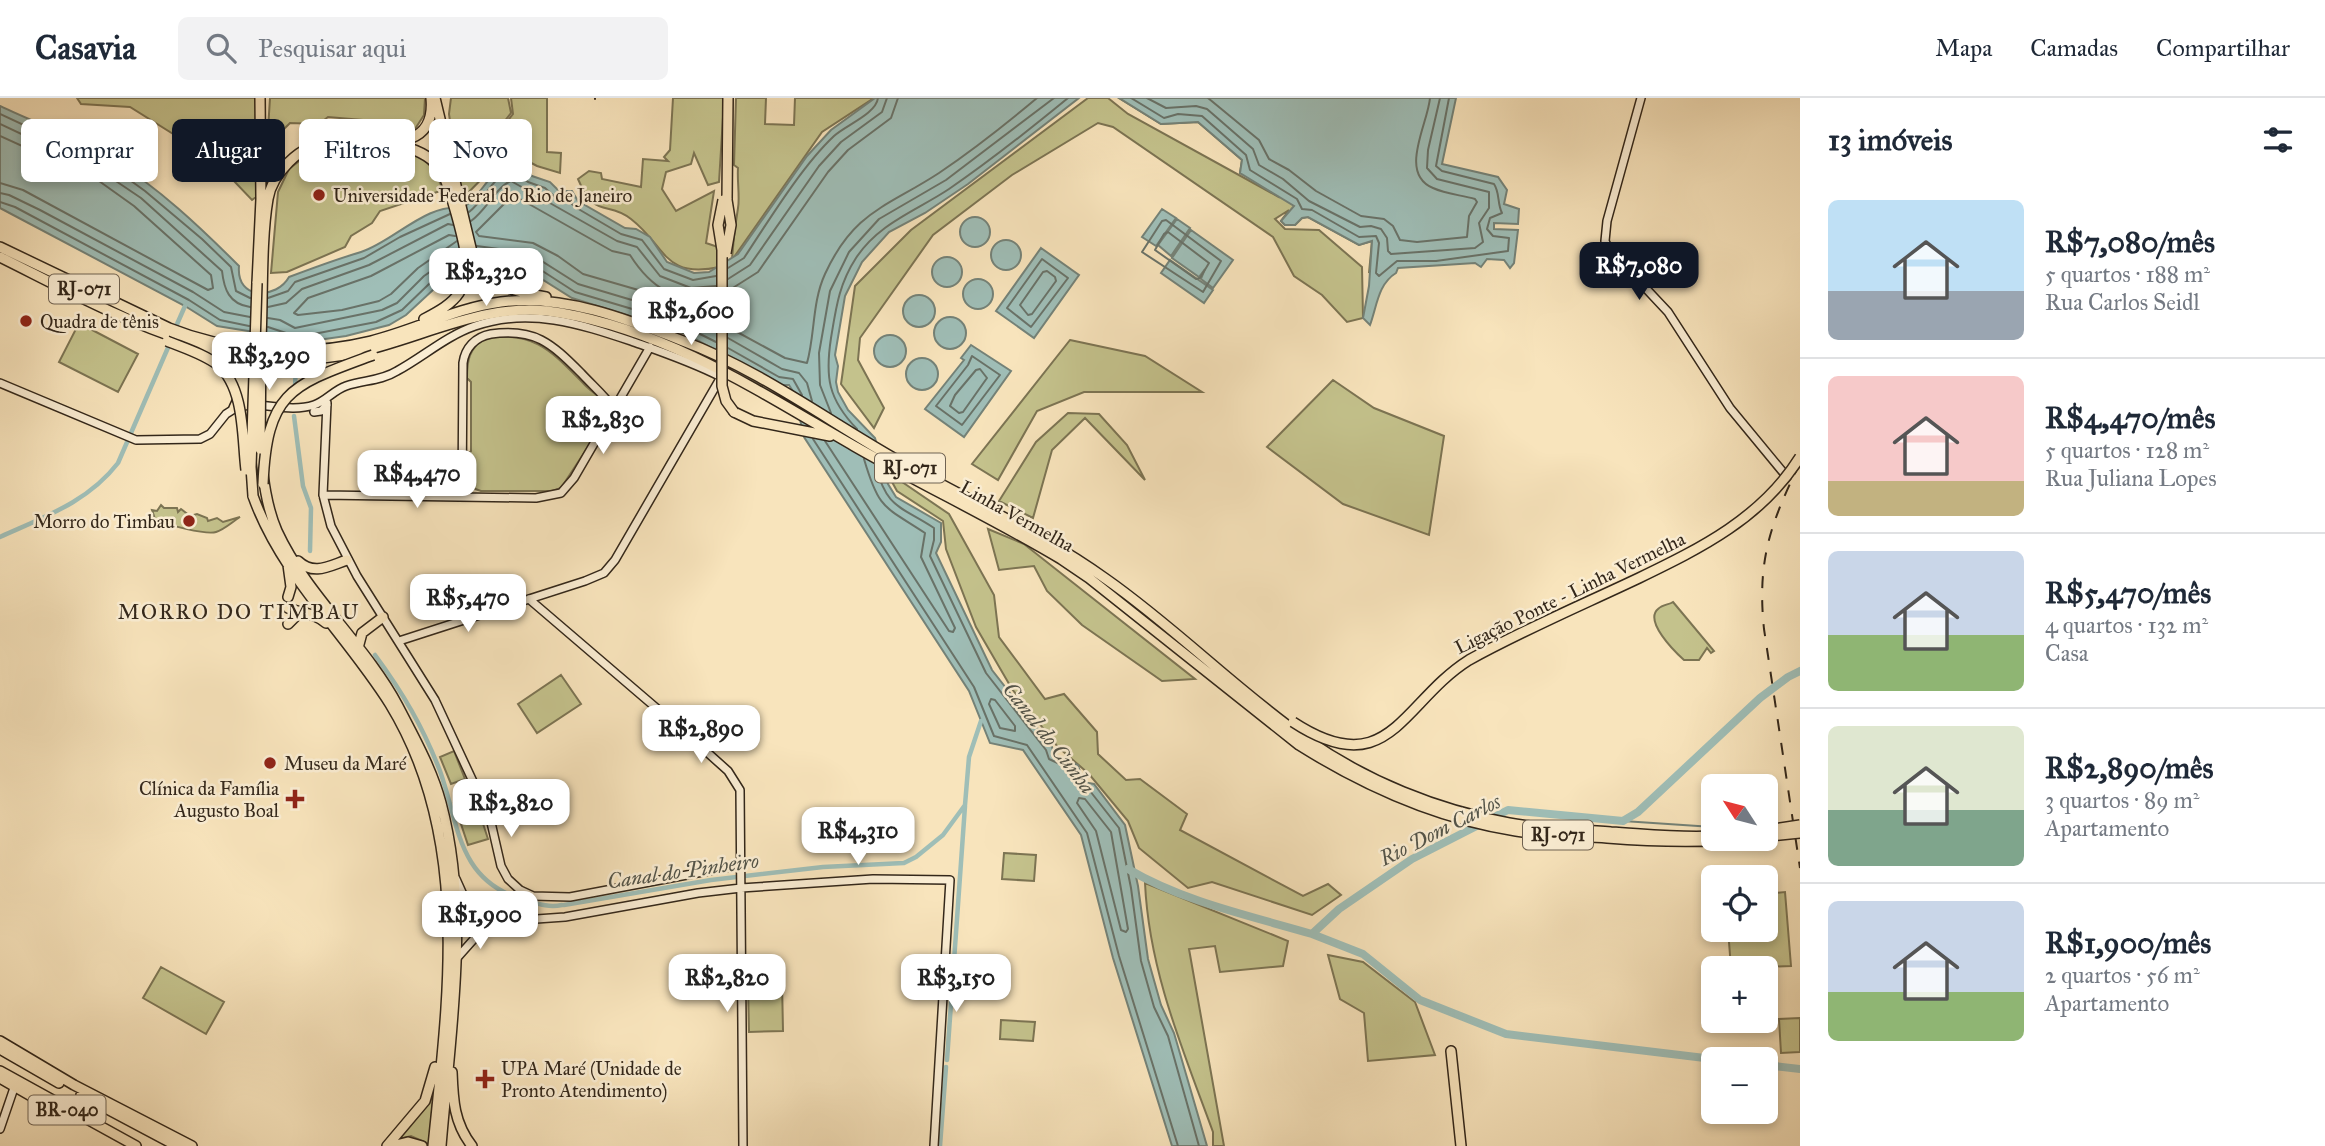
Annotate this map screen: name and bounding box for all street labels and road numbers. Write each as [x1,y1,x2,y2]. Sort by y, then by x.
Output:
road number: RJ-071 [49,274,119,304]
road number: RJ-071 [875,454,945,482]
street label: Linha Vermelha [956,475,1079,557]
street label: Ligação Ponte - Linha Vermelha [1451,527,1690,660]
road number: RJ-071 [1523,820,1593,850]
road number: BR-040 [28,1096,106,1125]

